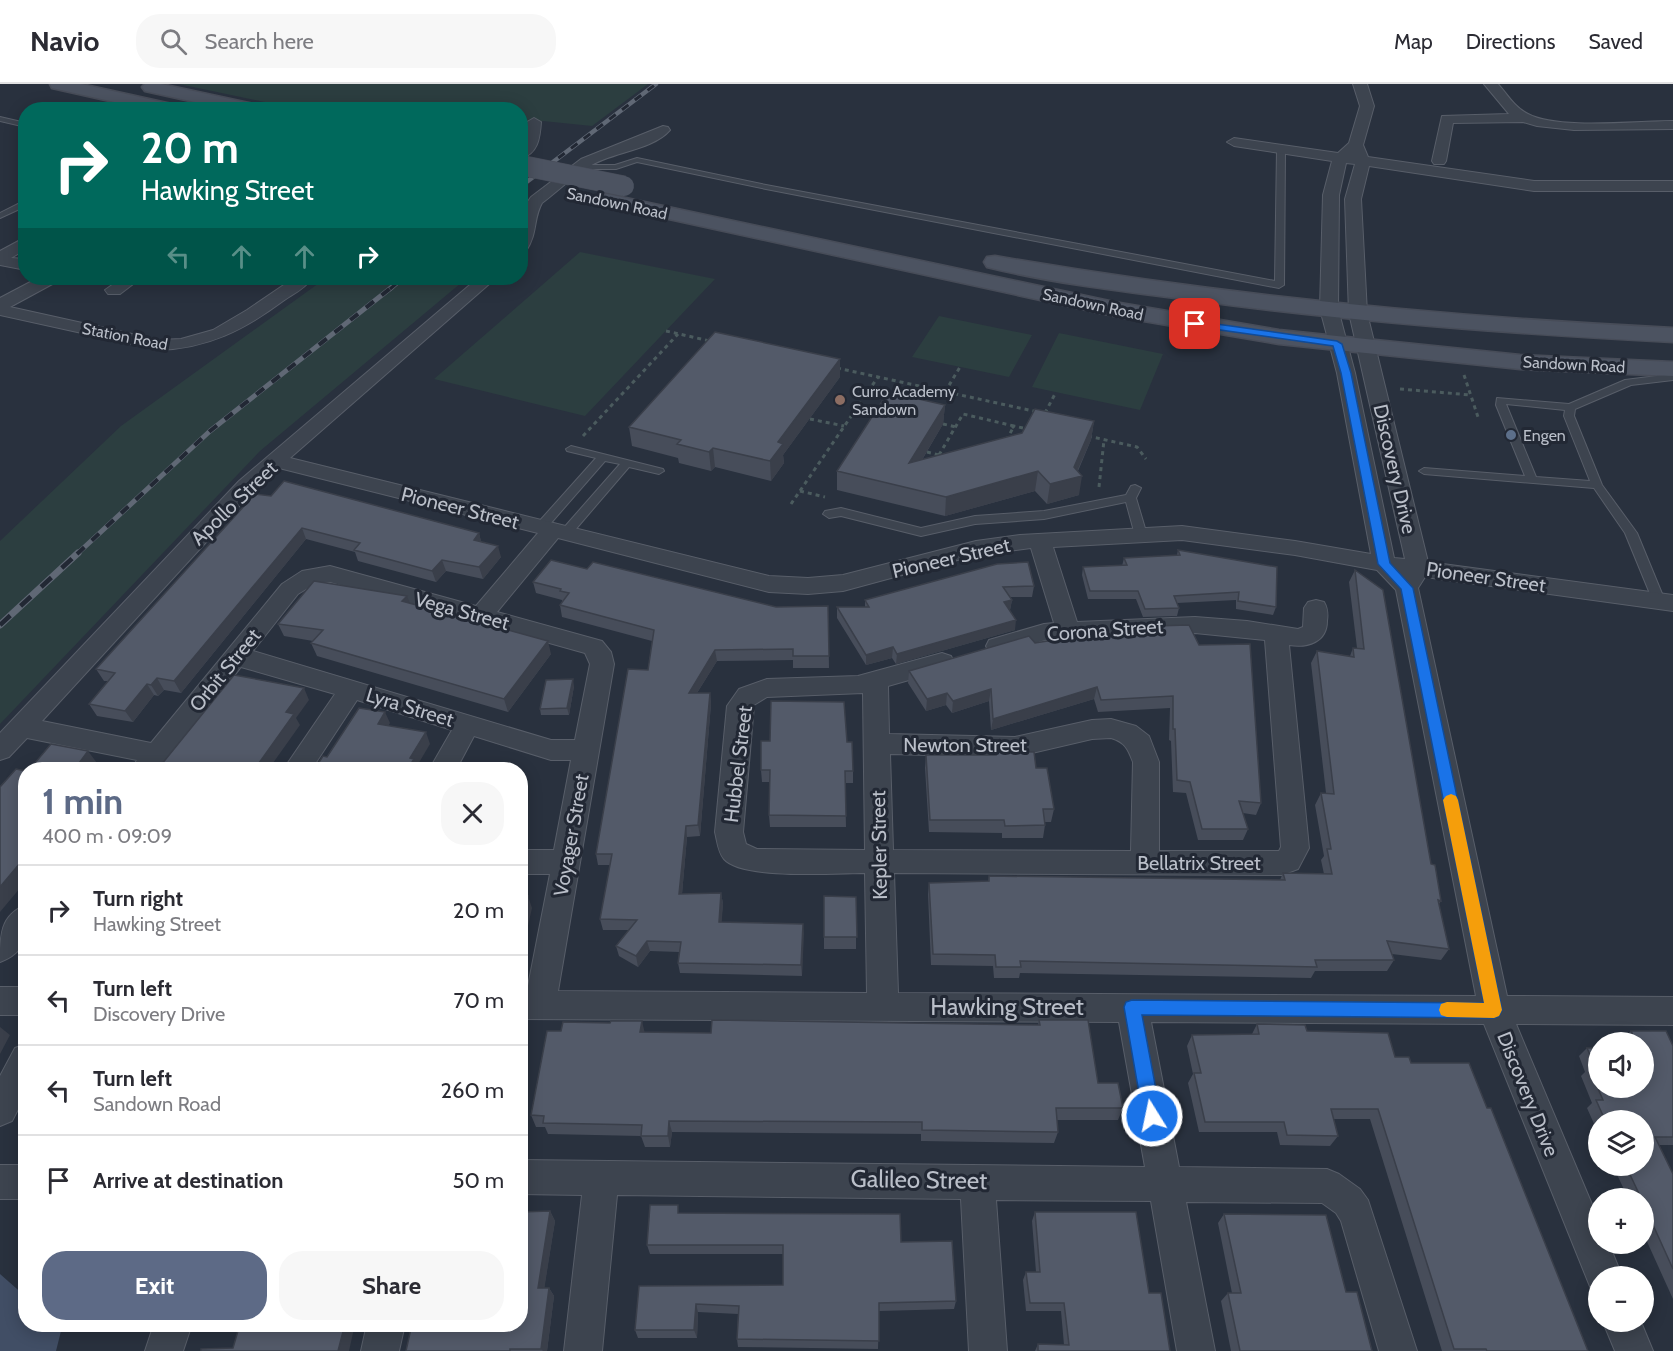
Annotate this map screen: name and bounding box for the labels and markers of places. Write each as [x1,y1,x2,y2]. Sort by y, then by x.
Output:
pin [1169,298,1220,349]
place label: Curro Academy Sandown [852,382,956,419]
marker: Curro Academy Sandown [833,393,847,407]
place label: Engen [1523,426,1566,445]
marker: Engen [1504,428,1518,442]

